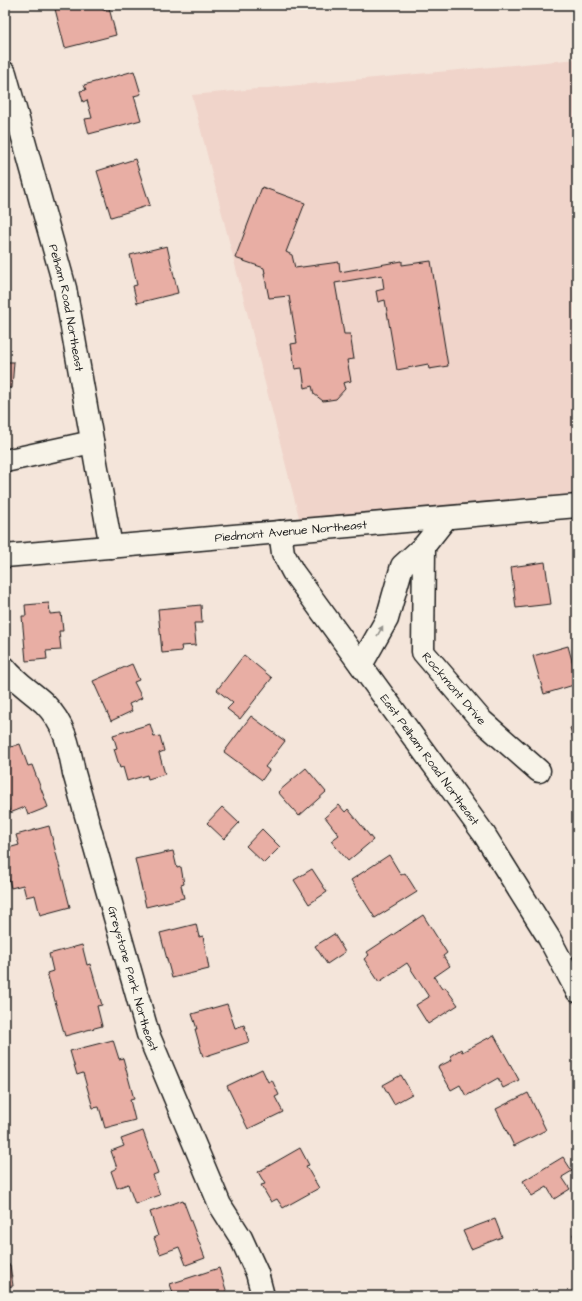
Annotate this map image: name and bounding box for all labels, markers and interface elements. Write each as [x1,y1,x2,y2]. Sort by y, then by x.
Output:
street label: Pelham Road Northeast [44,242,88,373]
street label: Piedmont Avenue Northeast [214,516,368,547]
one-way arrow [377,625,384,637]
street label: Rockmont Drive [418,649,490,729]
street label: East Pelham Road Northeast [376,691,483,829]
street label: Greystone Park Northeast [103,904,162,1054]

